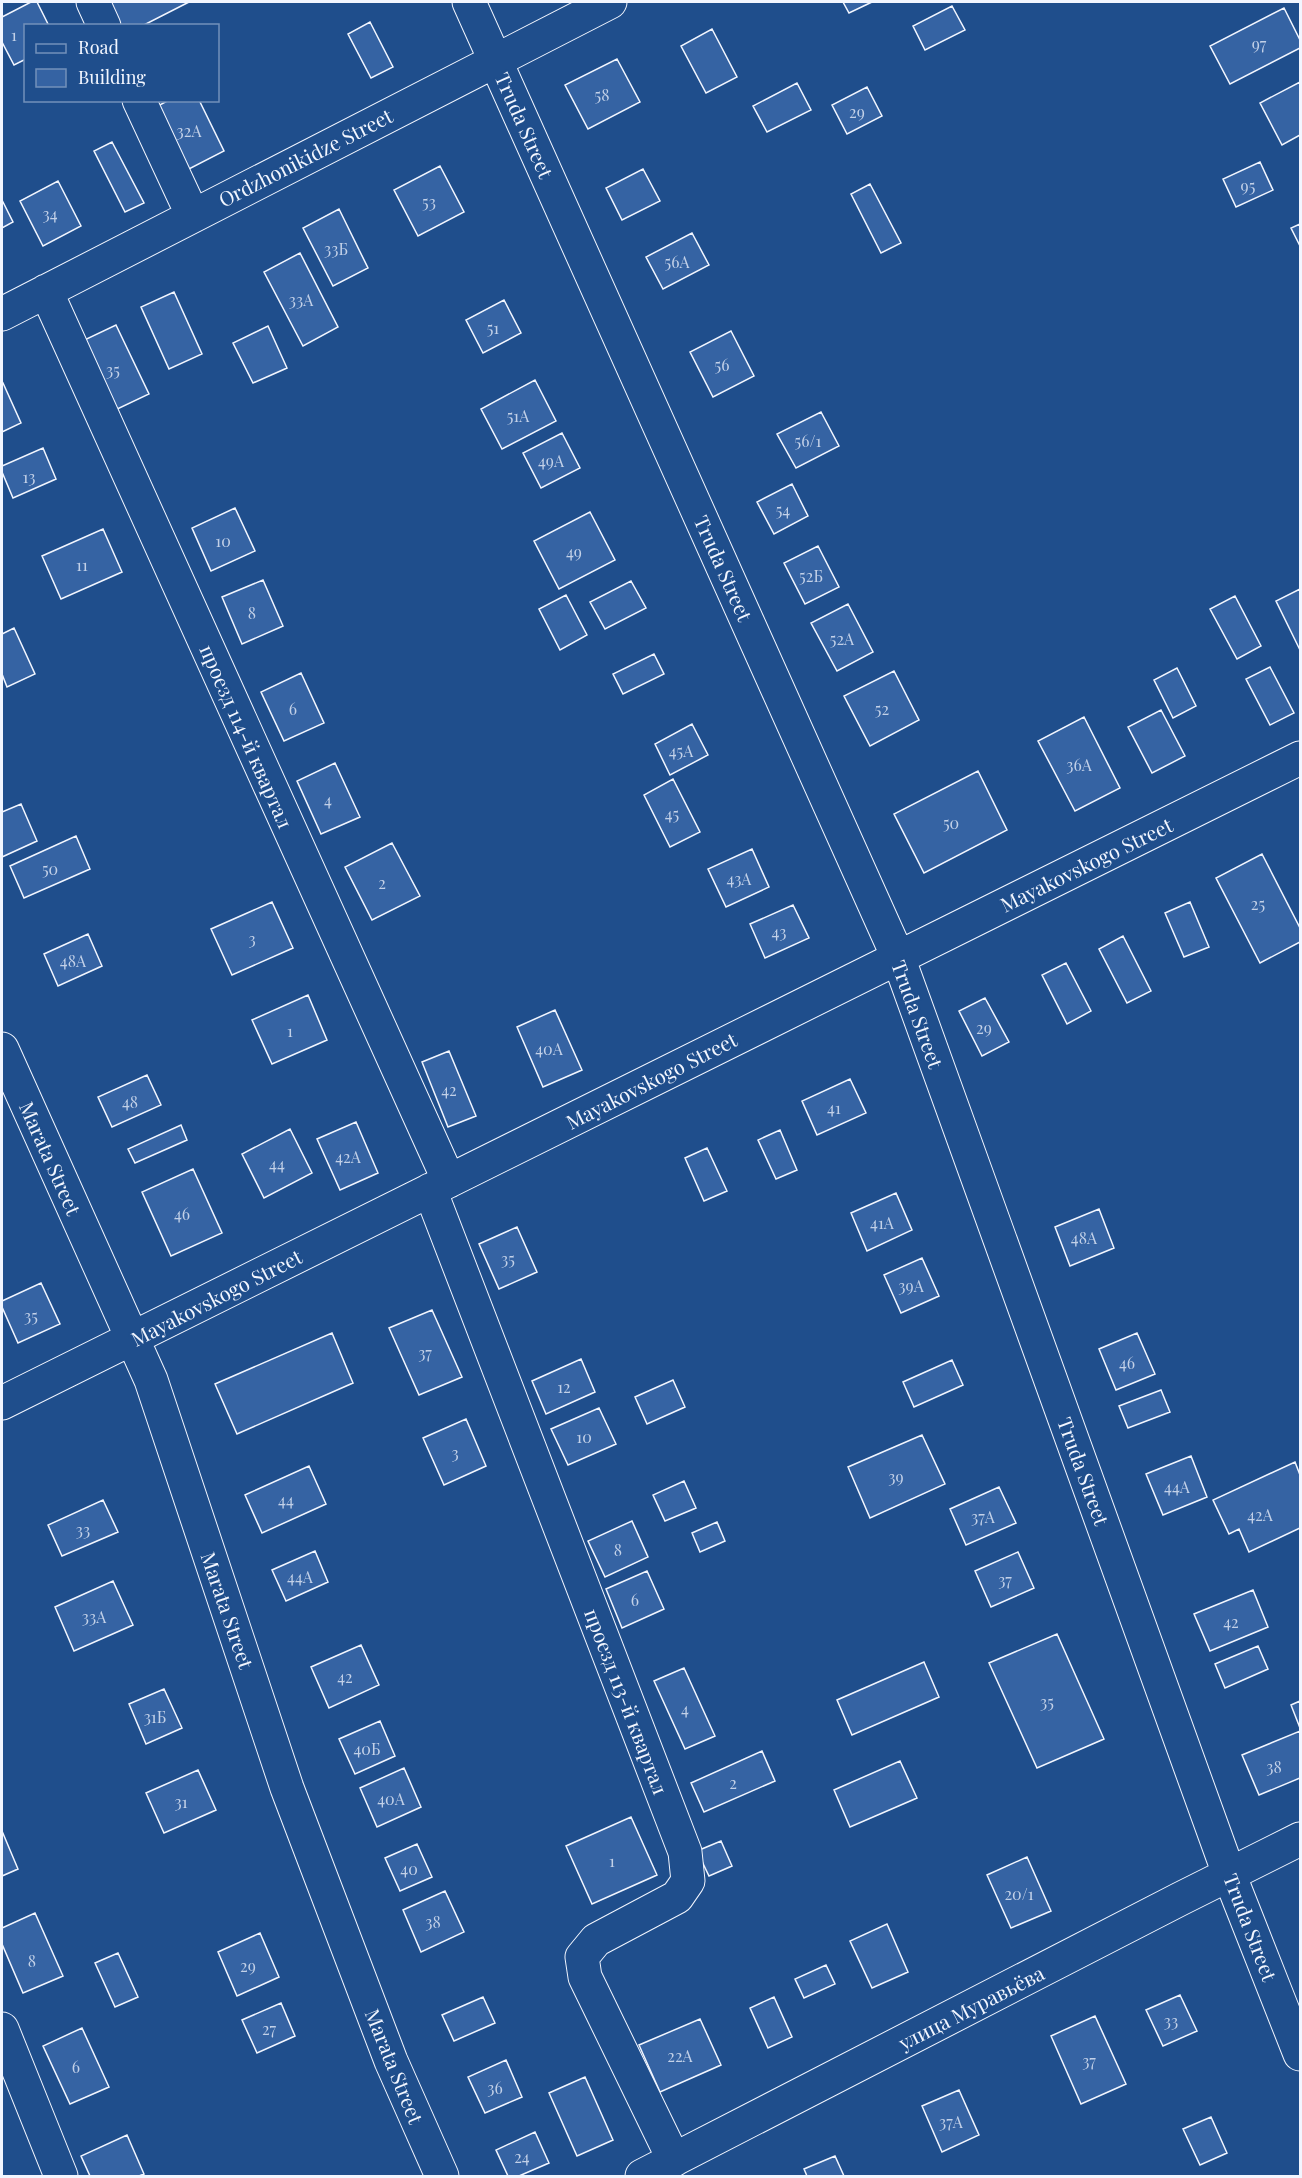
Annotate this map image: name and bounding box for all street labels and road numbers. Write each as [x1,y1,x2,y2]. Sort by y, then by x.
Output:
street label: Truda Street [490,68,561,183]
street label: Ordzhonikidze Street [213,101,397,213]
street label: Truda Street [689,511,760,626]
street label: проезд 114-й квартал [194,640,300,832]
street label: Mayakovskogo Street [995,810,1177,917]
street label: Truda Street [886,956,950,1073]
street label: Mayakovskogo Street [561,1025,742,1135]
street label: Marata Street [14,1097,88,1220]
street label: Mayakovskogo Street [126,1242,307,1352]
street label: Truda Street [1052,1413,1116,1530]
street label: Marata Street [195,1548,261,1673]
street label: проезд 113-й квартал [579,1604,675,1798]
street label: Truda Street [1218,1869,1284,1985]
street label: улица Муравьёва [893,1959,1048,2056]
street label: Marata Street [360,2005,431,2128]

